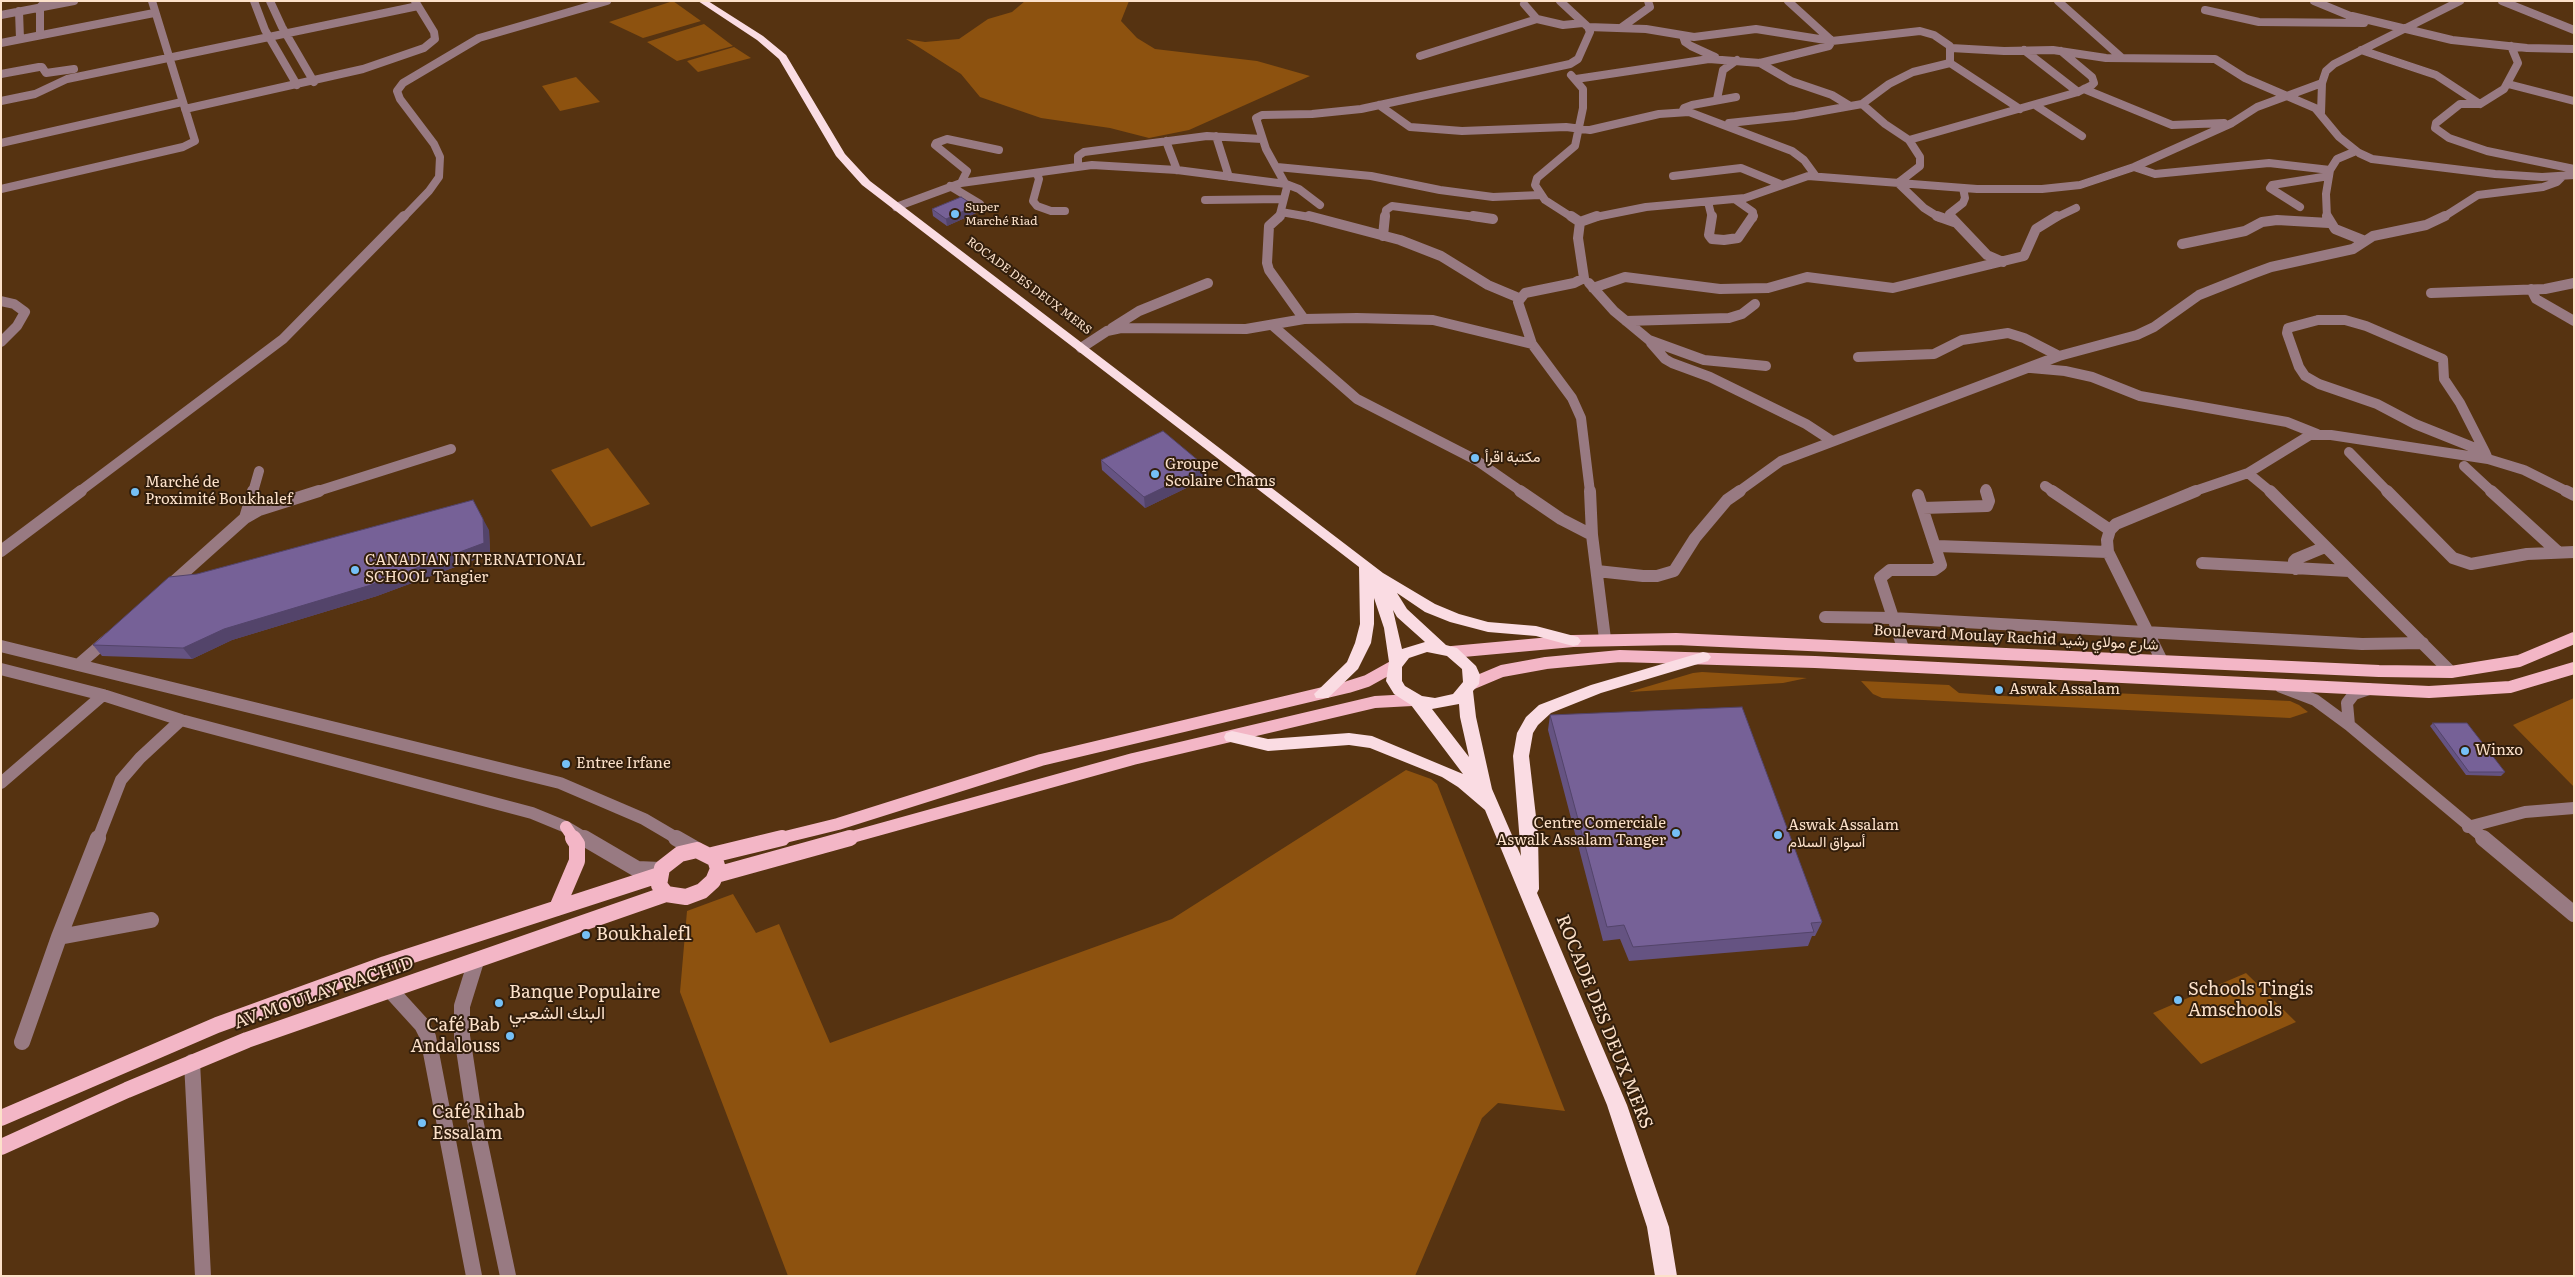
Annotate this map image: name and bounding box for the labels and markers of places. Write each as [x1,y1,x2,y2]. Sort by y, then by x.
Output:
place label: Super Marché Riad [965,200,1038,228]
marker: Super Marché Riad [949,208,961,220]
place label: مكتبة اقرأ [1485,449,1541,467]
marker: مكتبة اقرأ [1469,452,1481,464]
place label: Groupe Scolaire Chams [1165,456,1275,491]
marker: Groupe Scolaire Chams [1149,468,1161,480]
place label: Marché de Proximité Boukhalef [145,474,293,509]
marker: Marché de Proximité Boukhalef [129,486,141,498]
place label: CANADIAN INTERNATIONAL SCHOOL Tangier [365,552,586,587]
marker: CANADIAN INTERNATIONAL SCHOOL Tangier [349,564,361,576]
place label: Aswak Assalam [2009,681,2120,699]
marker: Aswak Assalam [1993,684,2005,696]
place label: Winxo [2475,742,2523,760]
marker: Winxo [2459,745,2471,757]
place label: Entree Irfane [576,755,671,773]
marker: Entree Irfane [560,758,572,770]
place label: Centre Comerciale Aswalk Assalam Tanger [1496,815,1666,850]
place label: Aswak Assalam أسواق السلام [1788,817,1899,852]
marker: Centre Comerciale Aswalk Assalam Tanger [1670,827,1682,839]
marker: Aswak Assalam أسواق السلام [1772,829,1784,841]
place label: Boukhalef1 [596,924,692,946]
marker: Boukhalef1 [580,929,592,941]
place label: Schools Tingis Amschools [2188,979,2313,1022]
place label: Banque Populaire البنك الشعبي [509,982,660,1024]
marker: Schools Tingis Amschools [2172,994,2184,1006]
marker: Banque Populaire البنك الشعبي [493,997,505,1009]
place label: Café Bab Andalouss [411,1015,500,1058]
marker: Café Bab Andalouss [504,1030,516,1042]
place label: Café Rihab Essalam [432,1102,525,1144]
marker: Café Rihab Essalam [416,1117,428,1129]

